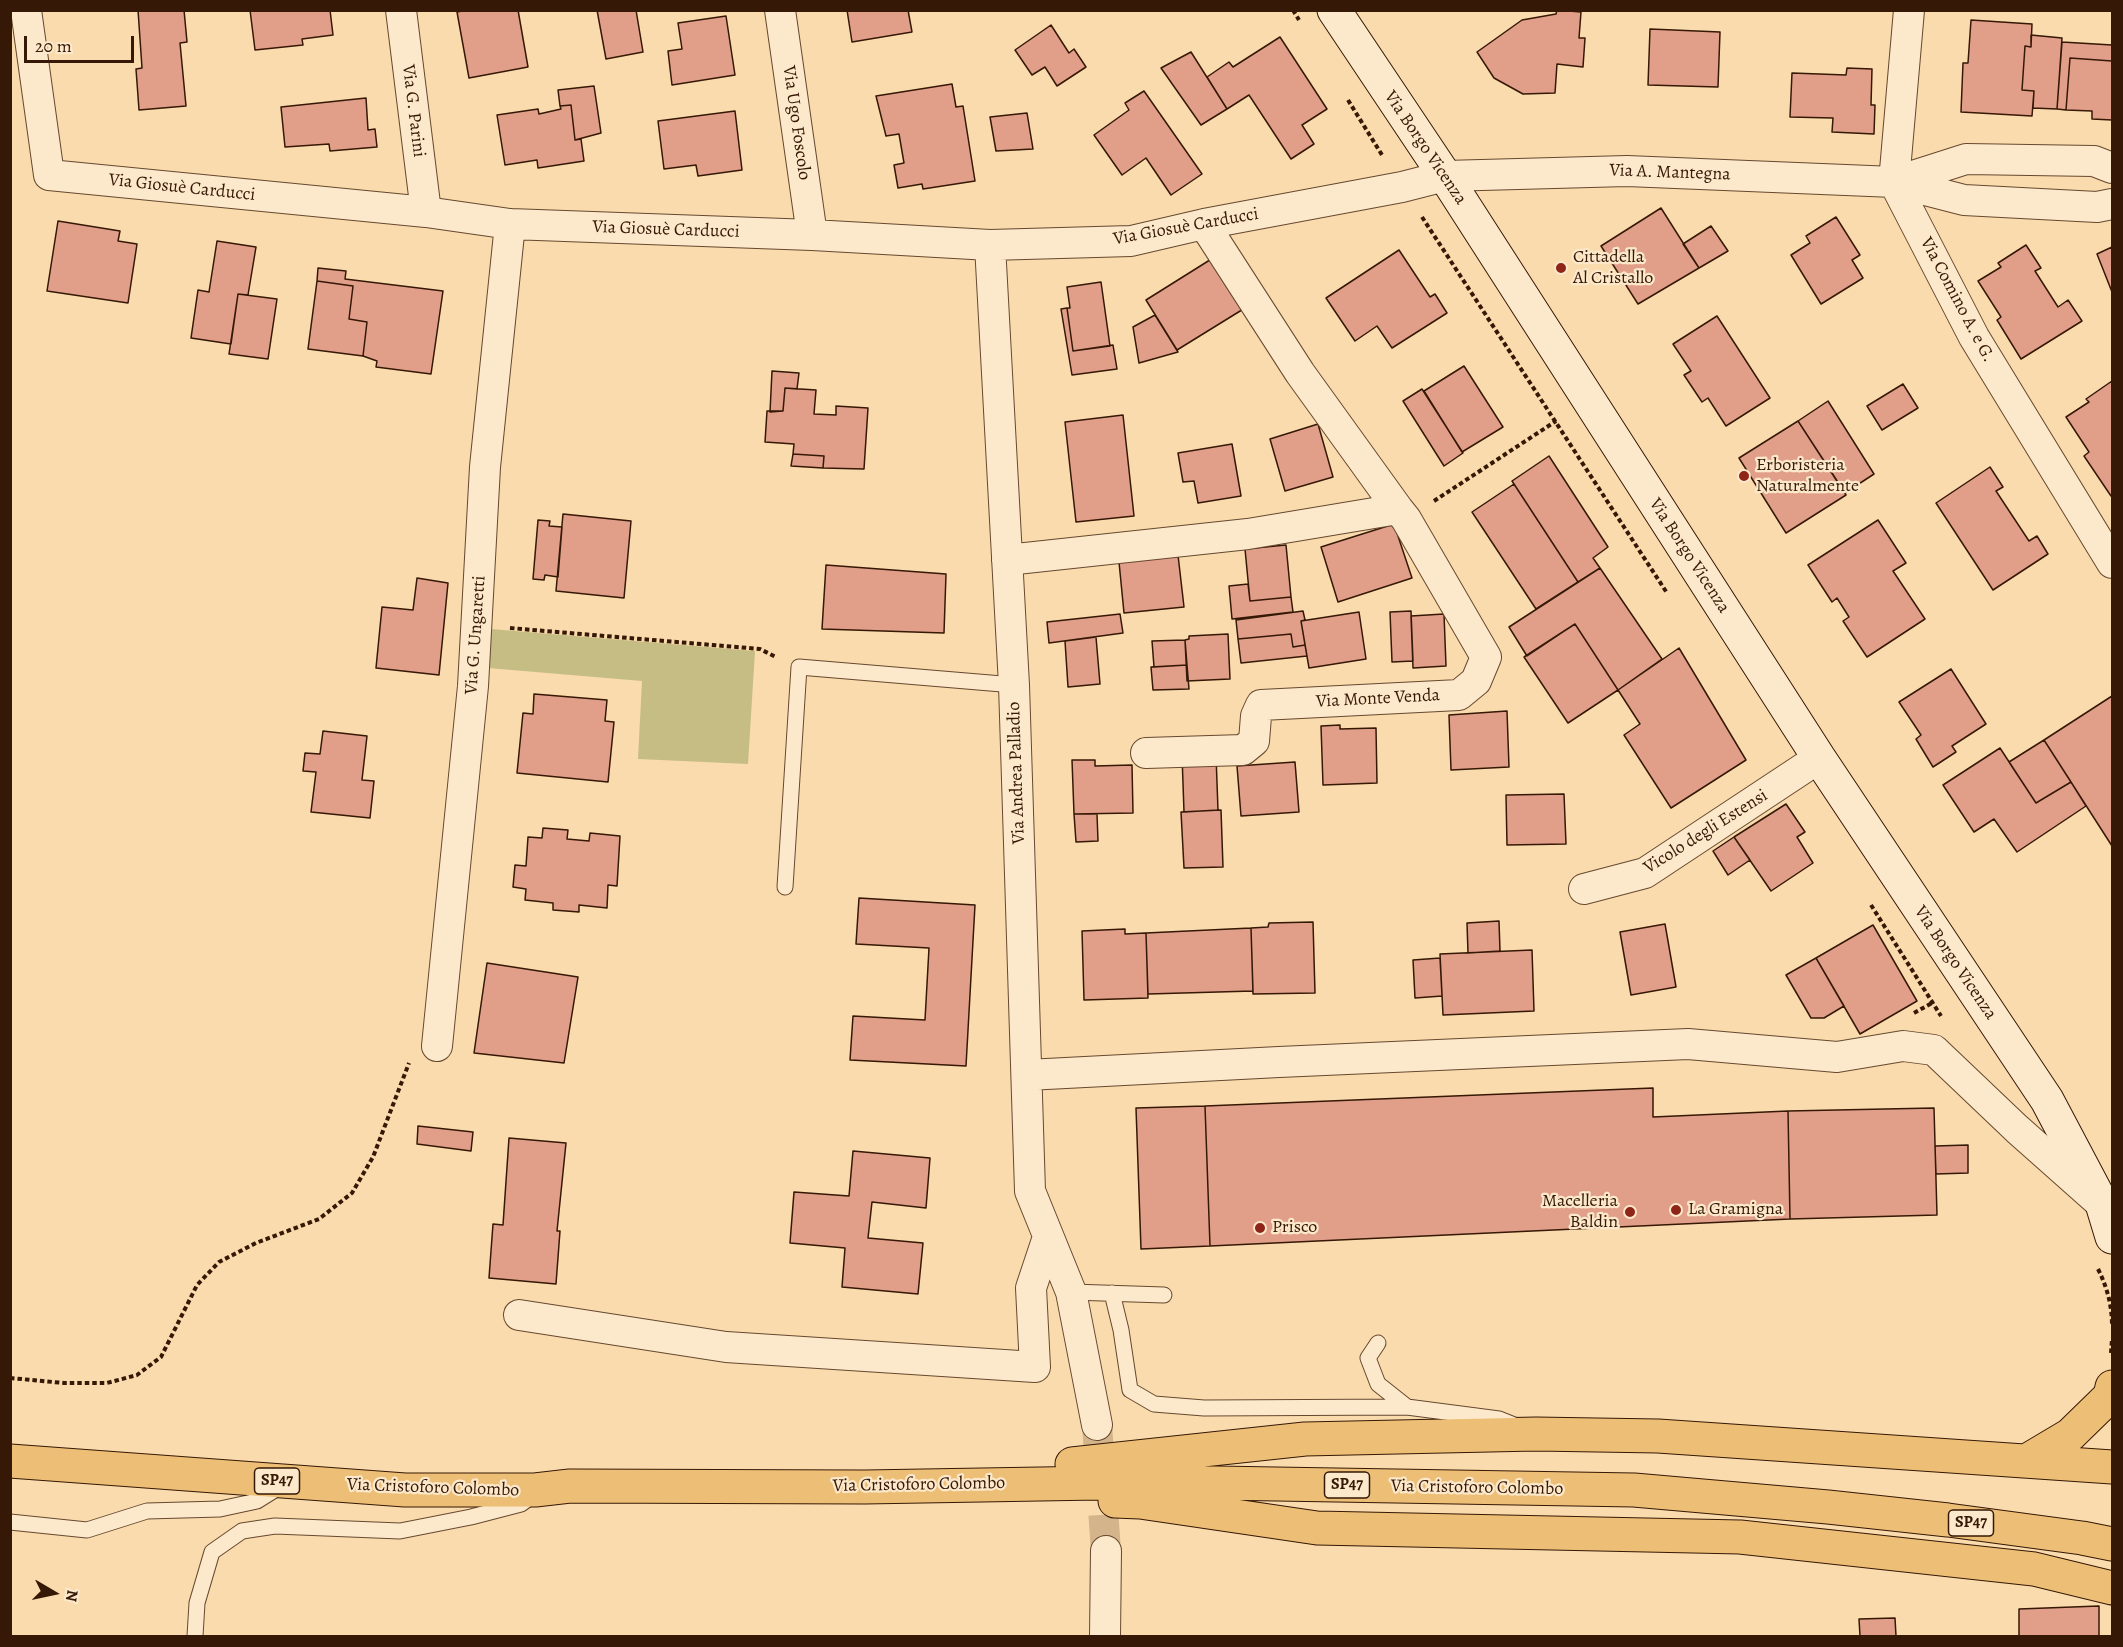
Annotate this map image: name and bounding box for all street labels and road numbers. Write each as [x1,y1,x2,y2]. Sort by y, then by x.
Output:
street label: Via G. Parini [397,63,429,159]
street label: Via Ugo Foscolo [777,64,815,182]
street label: Via Borgo Vicenza [1379,87,1471,209]
street label: Via A. Mantegna [1609,160,1731,186]
street label: Via Giosuè Carducci [108,170,256,206]
street label: Via Giosuè Carducci [1112,204,1260,250]
street label: Via Giosuè Carducci [592,217,740,243]
street label: Via Comino A. e G. [1915,234,1999,366]
street label: Via Borgo Vicenza [1644,495,1734,617]
street label: Via G. Ungaretti [461,575,491,695]
street label: Via Monte Venda [1315,685,1441,713]
street label: Via Andrea Palladio [1004,701,1030,845]
street label: Vicolo degli Estensi [1640,785,1772,879]
street label: Via Borgo Vicenza [1909,902,2001,1024]
road number: SP47 [254,1468,300,1494]
road number: SP47 [1324,1472,1370,1498]
street label: Via Cristoforo Colombo [833,1473,1005,1497]
street label: Via Cristoforo Colombo [346,1474,520,1502]
street label: Via Cristoforo Colombo [1391,1476,1563,1500]
road number: SP47 [1948,1510,1994,1536]

